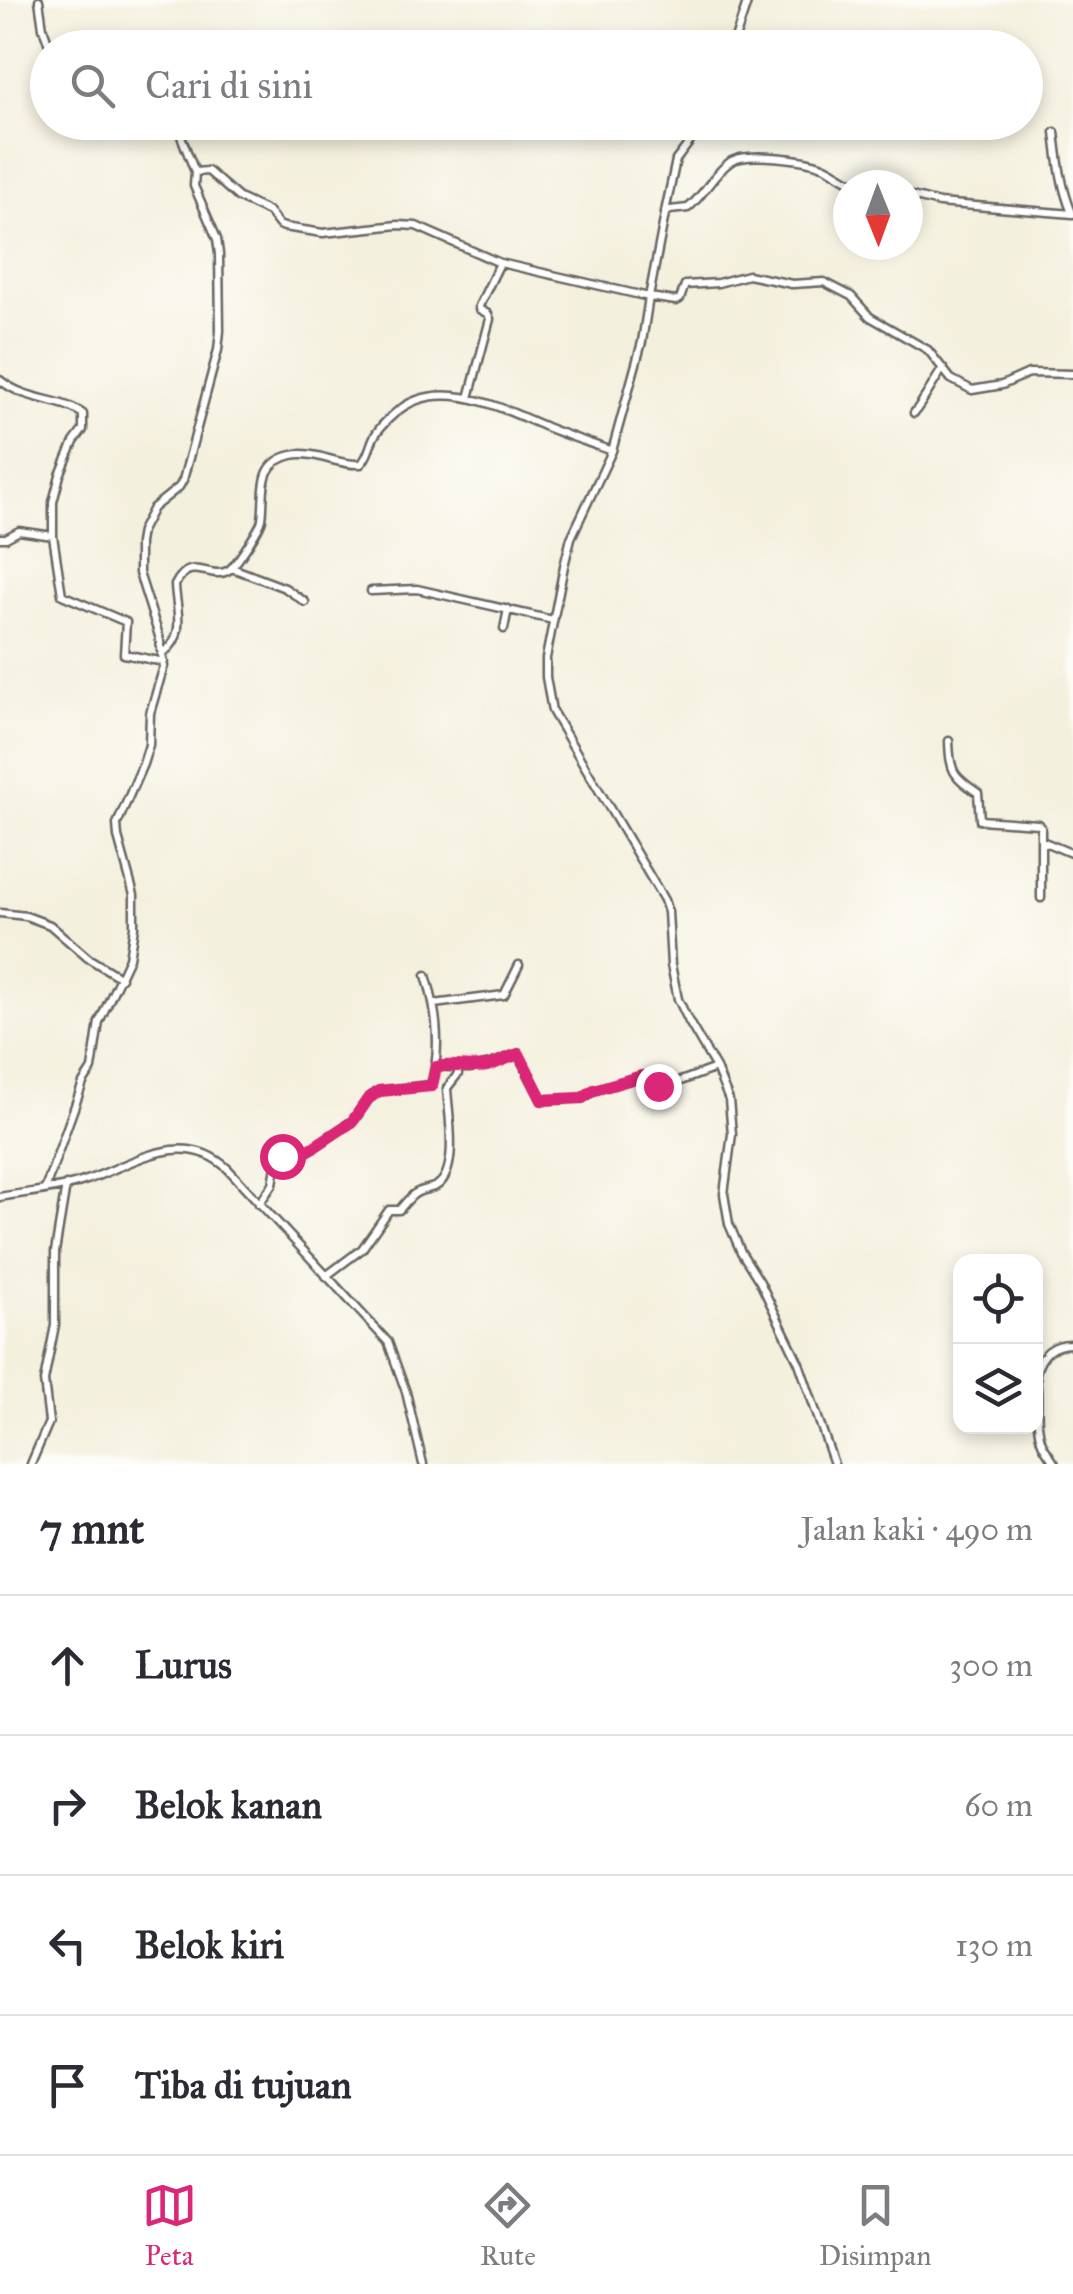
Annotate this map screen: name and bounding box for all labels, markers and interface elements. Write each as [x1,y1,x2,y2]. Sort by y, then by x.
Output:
search box [30,30,1043,140]
icon: search [65,58,120,113]
text: Cari di sini [145,62,313,108]
north arrow [833,170,923,260]
route end [636,1064,682,1110]
route start [260,1134,306,1180]
map controls [953,1254,1043,1434]
button: locate [953,1254,1043,1344]
button: layers [953,1344,1043,1434]
text: 7 mnt [40,1503,144,1555]
text: Jalan kaki · 490 m [801,1510,1033,1549]
icon: ahead [40,1638,95,1693]
text: Lurus [135,1642,232,1688]
text: 300 m [949,1646,1033,1685]
icon: right [40,1778,95,1833]
text: Belok kanan [135,1782,322,1828]
text: 60 m [964,1786,1033,1825]
icon: left [40,1918,95,1973]
text: Belok kiri [135,1922,284,1968]
text: 130 m [955,1926,1033,1965]
icon: arrive [40,2058,95,2113]
text: Tiba di tujuan [135,2062,352,2108]
tab: Peta [142,2178,197,2273]
tab: Rute [480,2178,536,2273]
tab: Disimpan [819,2178,931,2273]

